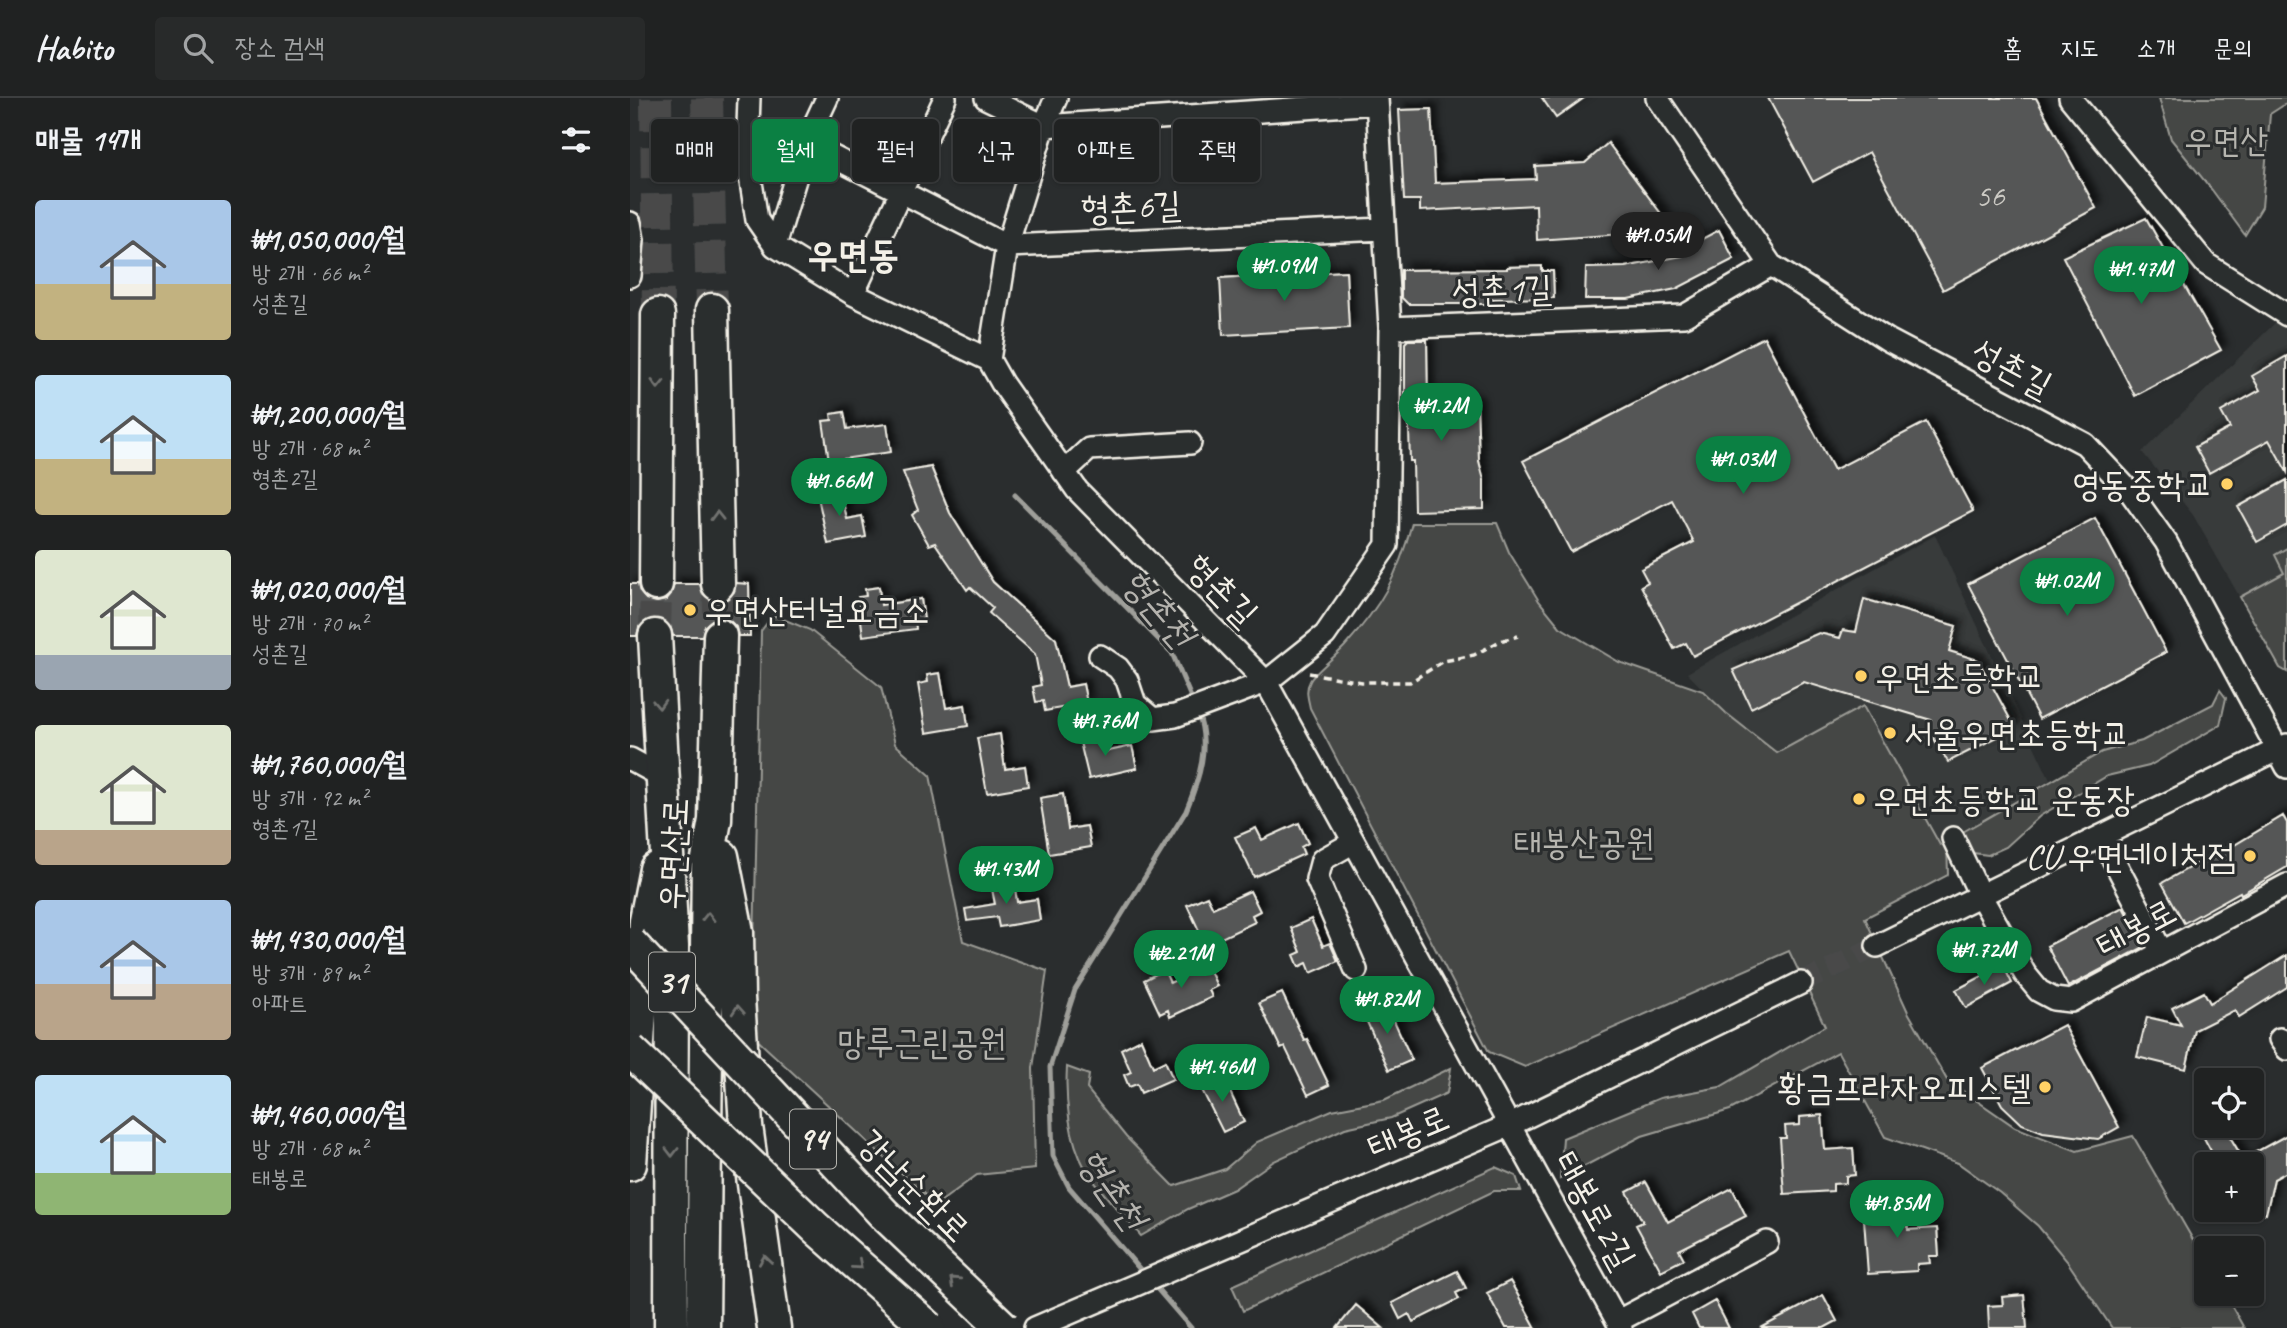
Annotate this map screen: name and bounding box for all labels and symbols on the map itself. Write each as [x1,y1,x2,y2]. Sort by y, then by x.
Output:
park label: 우면산 [2184,118,2268,163]
house number: 56 [1976,175,2006,216]
street label: 형촌6길 [1080,182,1182,232]
pin: ₩1.05M [1601,212,1715,272]
district label: 우면동 [807,231,899,278]
pin: ₩1.09M [1227,244,1341,303]
pin: ₩1.47M [2084,246,2198,306]
street label: 성촌1길 [1451,266,1553,314]
street label: 성촌길 [1964,328,2060,408]
one-way arrow [650,379,666,389]
pin: ₩1.2M [1392,384,1490,443]
pin: ₩1.03M [1686,436,1800,496]
pin: ₩1.66M [782,458,896,518]
place label: 영동중학교 [2072,462,2213,507]
marker: 영동중학교 [2219,476,2235,492]
one-way arrow [709,510,725,520]
street label: 형촌길 [1176,544,1268,636]
water label: 형촌천 [1111,559,1207,660]
pin: ₩1.02M [2010,559,2124,618]
place label: 우면산터널요금소 [704,588,929,633]
marker: 우면산터널요금소 [682,602,698,618]
place label: 우면초등학교 [1875,654,2044,699]
marker: 우면초등학교 [1853,668,1869,684]
pin: ₩1.76M [1048,698,1162,758]
one-way arrow [651,699,666,710]
place label: 서울우면초등학교 [1904,711,2129,756]
marker: 서울우면초등학교 [1882,725,1898,741]
place label: 우면초등학교 운동장 [1873,777,2135,822]
marker: 우면초등학교 운동장 [1851,791,1867,807]
street label: 우면산로 [648,797,698,911]
park label: 태봉산공원 [1514,820,1654,865]
place label: CU 우면네이처점 [2026,834,2236,879]
pin: ₩1.43M [949,846,1063,906]
marker: CU 우면네이처점 [2242,848,2258,864]
street label: 태봉로 [2088,888,2184,968]
one-way arrow [700,911,715,922]
pin: ₩1.72M [1927,928,2041,987]
pin: ₩2.21M [1124,930,1238,990]
road number: 31 [649,953,695,1012]
pin: ₩1.82M [1330,976,1444,1036]
one-way arrow [731,1004,746,1015]
park label: 망루근린공원 [838,1020,1006,1065]
pin: ₩1.46M [1165,1044,1279,1104]
place label: 황금프라자오피스텔 [1778,1065,2031,1110]
marker: 황금프라자오피스텔 [2037,1079,2053,1095]
street label: 태봉로 [1360,1095,1456,1169]
road number: 94 [790,1110,836,1168]
street label: 강남순환로 [848,1120,980,1252]
water label: 형촌천 [1067,1139,1159,1242]
street label: 태봉로2길 [1544,1143,1646,1277]
one-way arrow [664,1147,680,1158]
pin: ₩1.85M [1840,1180,1954,1240]
one-way arrow [758,1255,773,1266]
one-way arrow [849,1257,862,1269]
one-way arrow [950,1277,963,1289]

